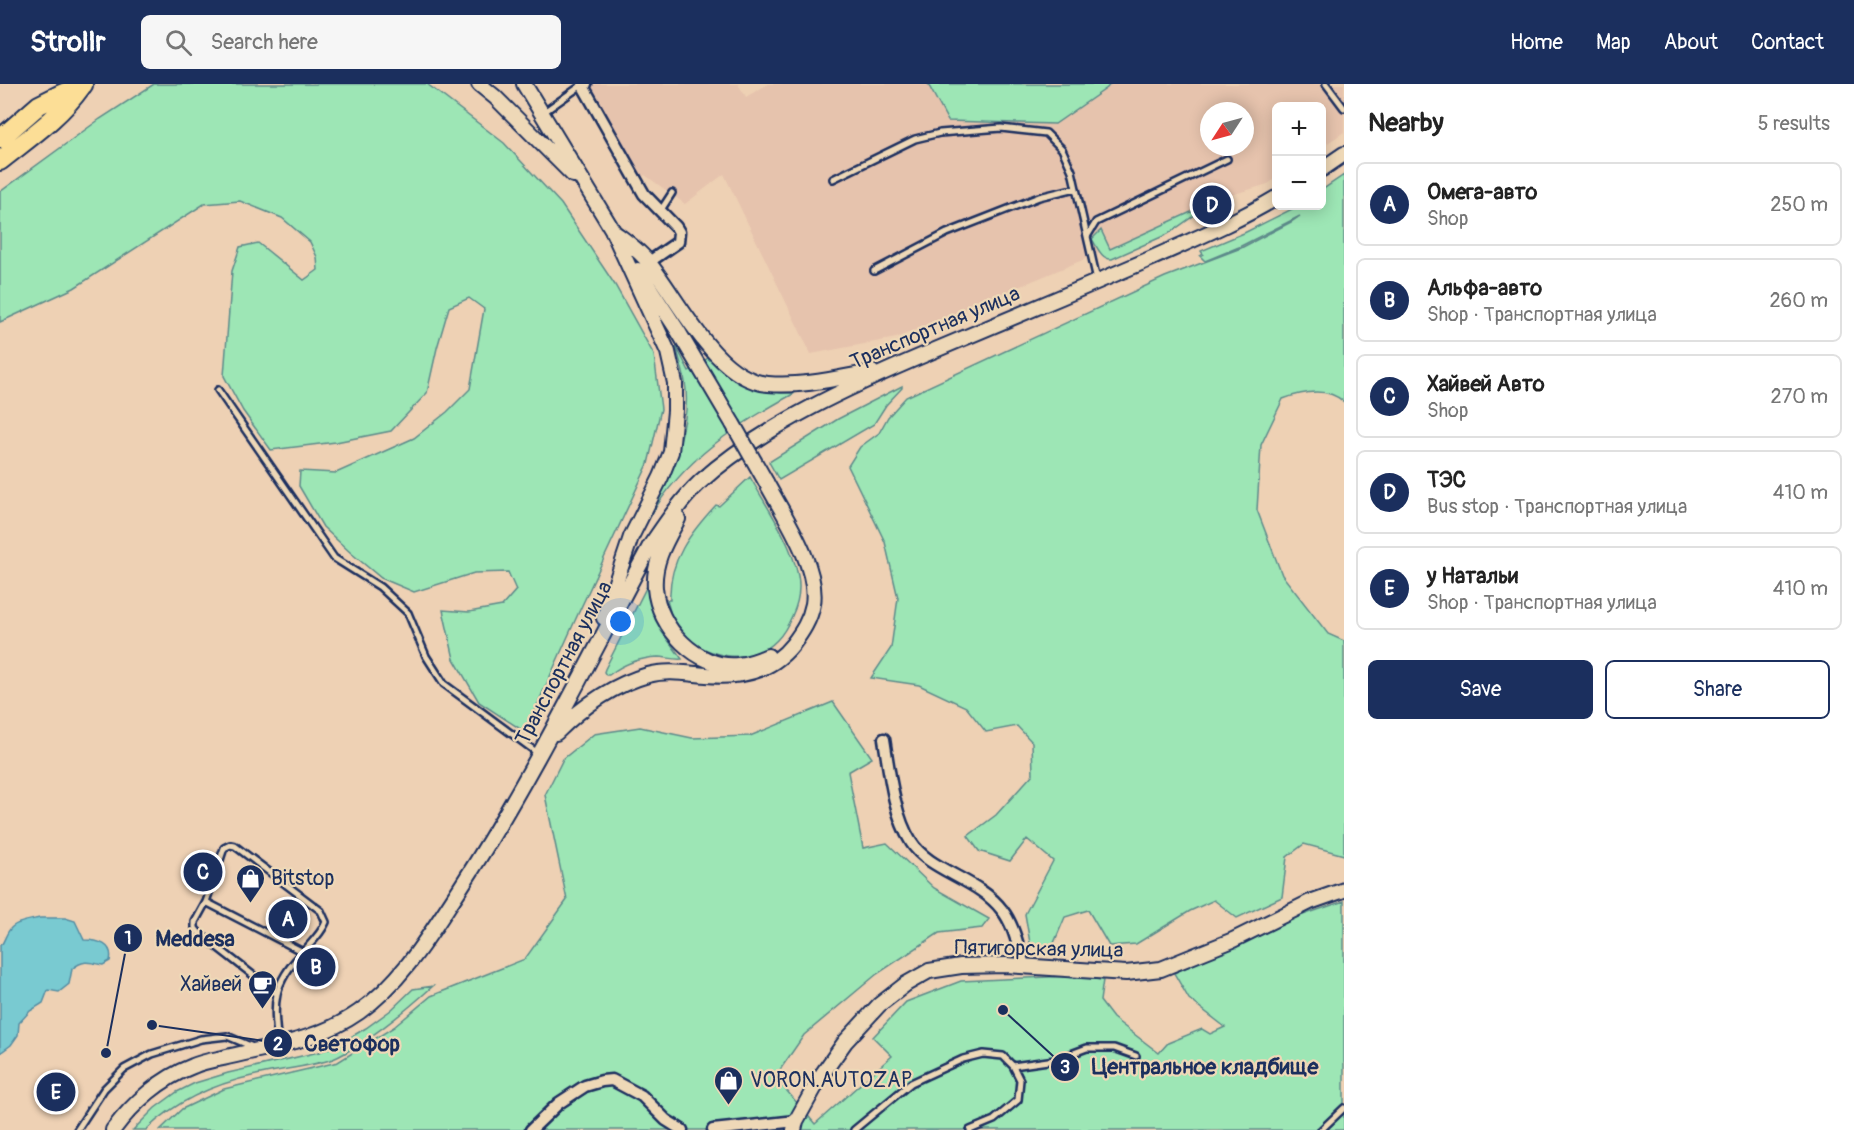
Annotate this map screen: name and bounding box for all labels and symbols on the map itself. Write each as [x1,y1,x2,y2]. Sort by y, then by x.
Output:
north arrow [1200,102,1254,156]
pin: D [1192,182,1232,228]
street label: Транспортная улица [846,280,1024,376]
street label: Транспортная улица [509,576,619,750]
your location [606,607,635,636]
pin: C [184,850,222,894]
shop icon: Bitstop [234,862,266,904]
place label: Bitstop [271,865,334,892]
pin: A [268,896,308,942]
callout: Meddesa [113,918,246,958]
text: Meddesa [155,925,235,953]
text: 1 [124,927,132,950]
street label: Пятигорская улица [954,934,1124,964]
pin: B [296,944,336,990]
cafe icon: Хайвей [247,968,279,1010]
place label: Хайвей [180,971,242,998]
callout: Светофор [263,1023,412,1063]
text: Светофор [304,1030,400,1058]
text: 2 [273,1033,283,1056]
callout: Центральное кладбище [1050,1047,1331,1087]
text: Центральное кладбище [1092,1053,1319,1081]
text: 3 [1060,1056,1070,1079]
shop icon: VORON.AUTOZAP [713,1064,745,1106]
place label: VORON.AUTOZAP [750,1067,912,1094]
pin: E [36,1070,76,1114]

